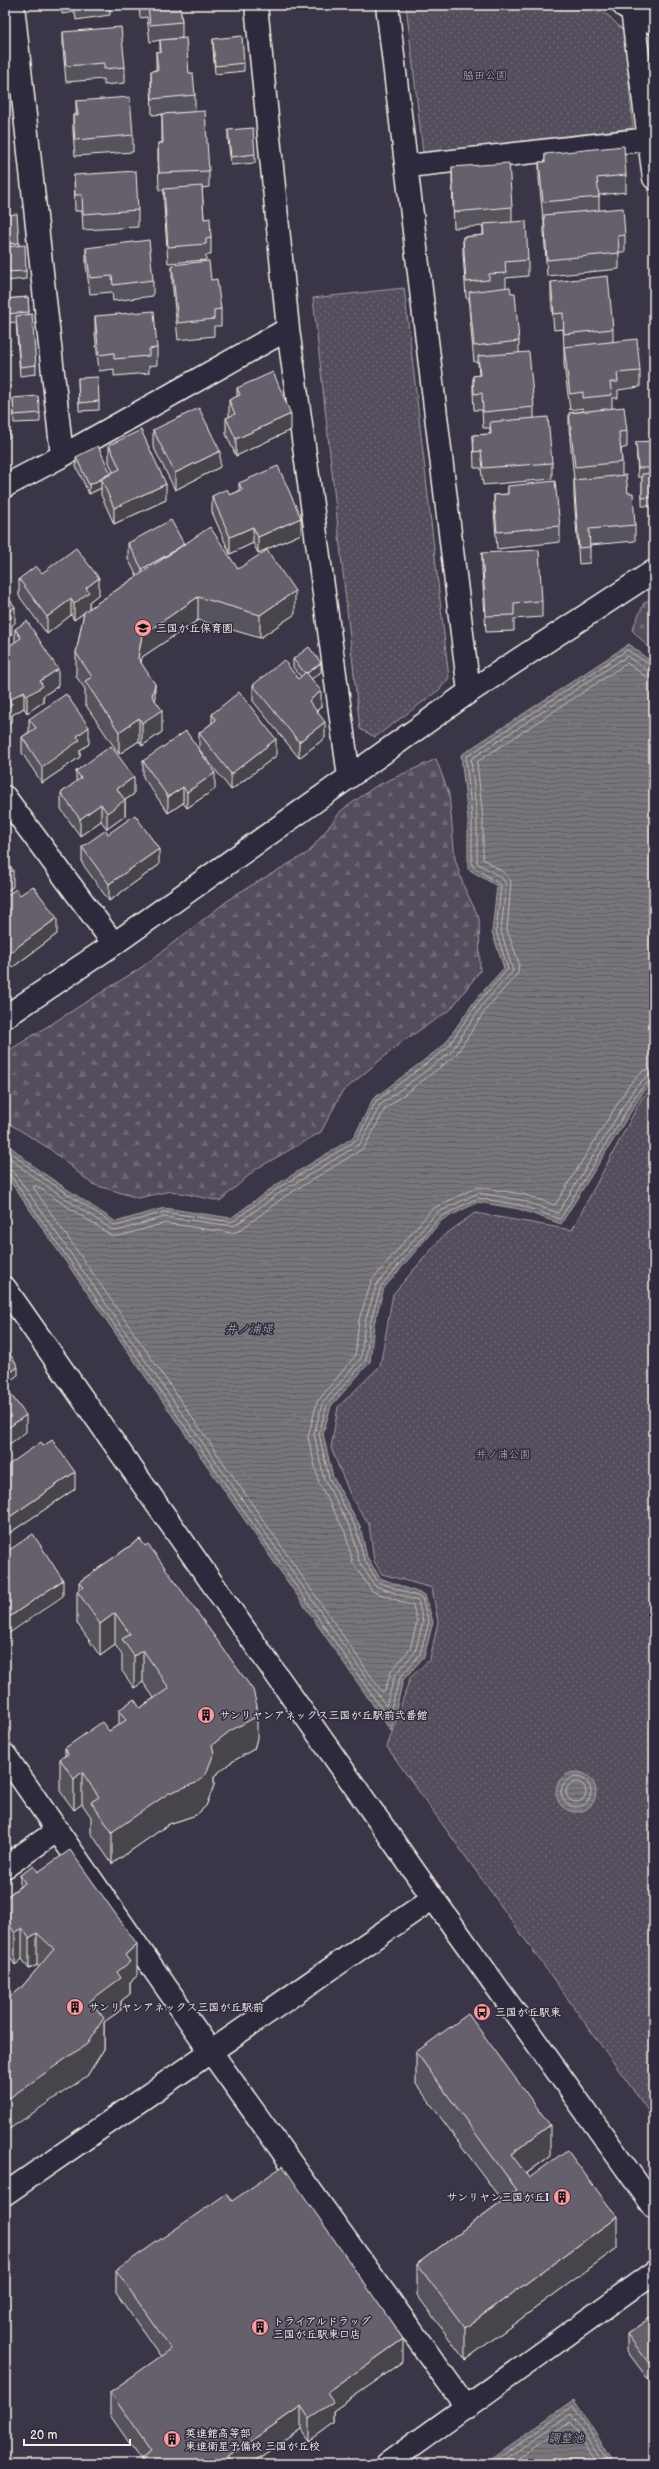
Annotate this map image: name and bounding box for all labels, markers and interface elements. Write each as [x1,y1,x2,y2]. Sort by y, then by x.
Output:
park label: 脇田公園 [463,69,507,82]
school or university icon: 三国が丘保育園 [133,618,153,638]
place label: 三国が丘保育園 [156,622,233,635]
water label: 井ノ浦堤 [225,1322,274,1337]
park label: 井ノ浦公園 [476,1448,531,1461]
building icon: サンリヤンアネックス三国が丘駅前弐番館 [196,1705,216,1725]
place label: サンリヤンアネックス三国が丘駅前弐番館 [219,1709,428,1722]
building icon: サンリヤンアネックス三国が丘駅前 [65,1997,85,2017]
place label: サンリヤンアネックス三国が丘駅前 [88,2001,264,2014]
bus stop icon: 三国が丘駅東 [472,2002,492,2022]
place label: 三国が丘駅東 [495,2006,561,2019]
building icon: サンリヤン三国が丘I [552,2187,572,2207]
place label: サンリヤン三国が丘I [446,2191,549,2204]
place label: トライアルドラッグ 三国が丘駅東口店 [273,2315,371,2341]
building icon: トライアルドラッグ 三国が丘駅東口店 [250,2317,270,2337]
scale bar [24,2421,130,2447]
place label: 英進館高等部 東進衛星予備校 三国が丘校 [185,2427,320,2453]
text: 20 m [30,2428,57,2443]
building icon: 英進館高等部 東進衛星予備校 三国が丘校 [162,2429,182,2449]
water label: 調整池 [548,2431,585,2446]

